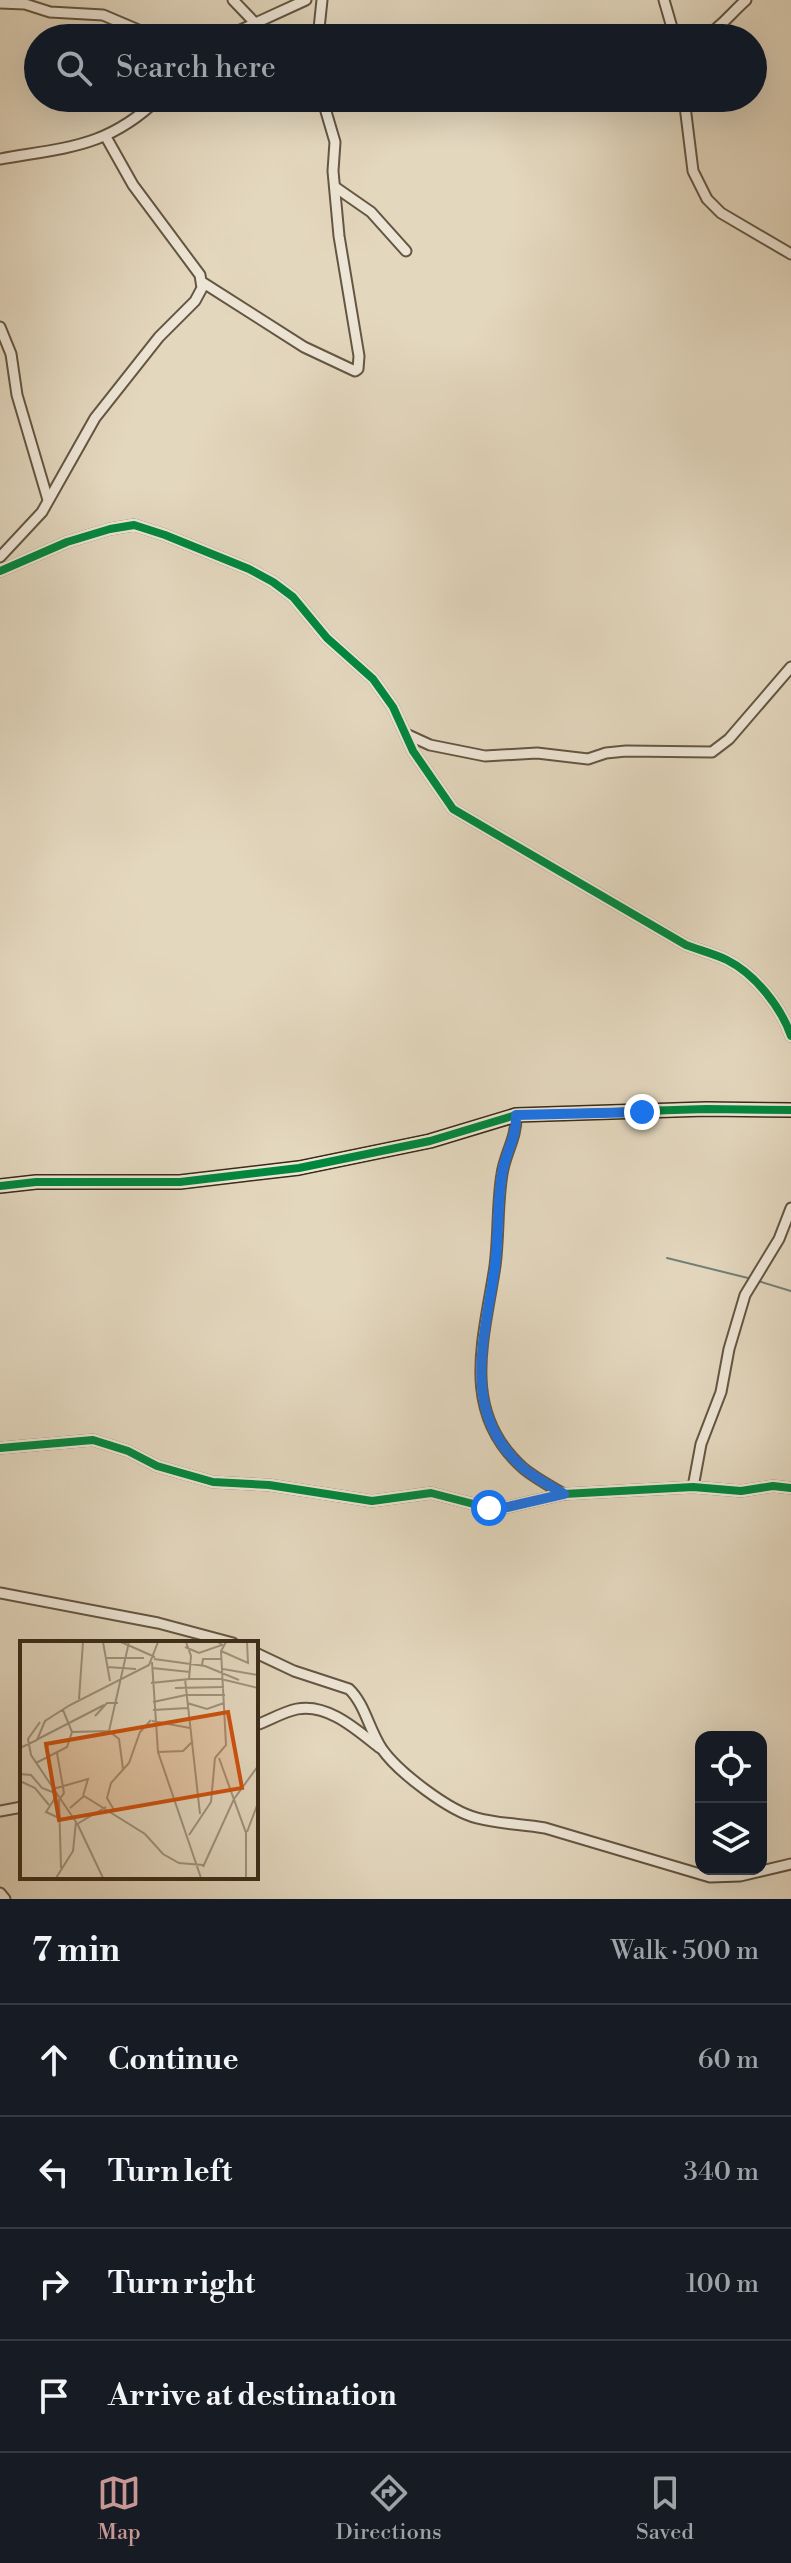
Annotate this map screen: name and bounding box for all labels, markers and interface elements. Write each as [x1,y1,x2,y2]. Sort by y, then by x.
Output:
search box [24,24,767,112]
icon: search [52,46,96,90]
text: Search here [116,49,276,87]
route end [624,1094,660,1130]
route start [471,1490,507,1526]
inset map [20,1641,258,1879]
map controls [695,1731,767,1875]
button: locate [695,1731,767,1803]
button: layers [695,1803,767,1875]
text: 7 min [32,1930,120,1972]
text: Walk · 500 m [611,1935,759,1967]
icon: ahead [32,2038,76,2082]
text: Continue [108,2041,239,2079]
text: 60 m [698,2044,759,2076]
icon: left [32,2150,76,2194]
text: Turn left [108,2153,232,2191]
text: 340 m [683,2156,759,2188]
icon: right [32,2262,76,2306]
text: Turn right [108,2265,255,2303]
text: 100 m [686,2268,759,2300]
icon: arrive [32,2374,76,2418]
text: Arrive at destination [108,2377,397,2415]
tab: Map [97,2471,141,2546]
tab: Directions [336,2471,442,2546]
tab: Saved [636,2471,694,2546]

